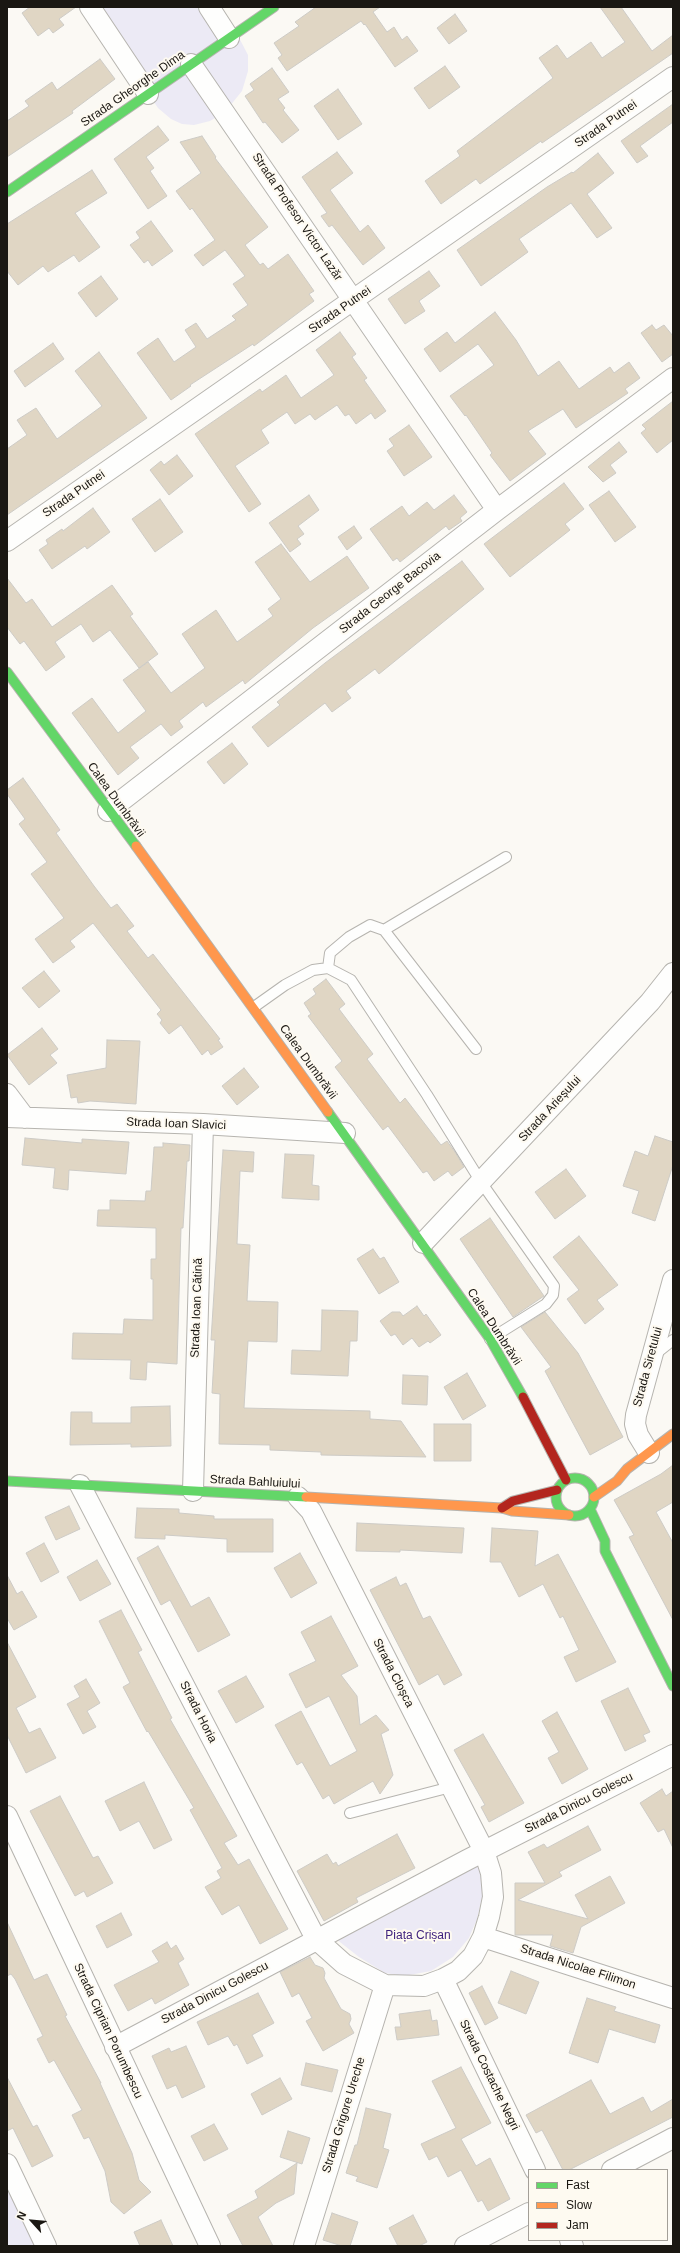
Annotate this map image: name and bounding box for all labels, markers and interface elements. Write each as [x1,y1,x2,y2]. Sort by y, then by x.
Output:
street label: Strada Gheorghe Dima [78,48,188,130]
street label: Strada Putnei [572,97,640,151]
street label: Strada Profesor Victor Lazăr [249,150,345,284]
street label: Strada Putnei [306,283,374,337]
street label: Strada Putnei [40,467,108,521]
street label: Strada George Bacovia [336,549,444,637]
street label: Calea Dumbrăvii [84,760,148,840]
street label: Calea Dumbrăvii [276,1022,340,1102]
street label: Strada Arieșului [516,1073,584,1145]
street label: Strada Ioan Slavici [126,1115,226,1133]
street label: Strada Ioan Cătină [188,1258,206,1358]
street label: Calea Dumbrăvii [464,1286,524,1368]
street label: Strada Siretului [630,1326,666,1408]
street label: Strada Bahluiului [209,1472,301,1492]
street label: Strada Cloșca [369,1636,417,1710]
street label: Strada Horia [176,1679,220,1745]
street label: Strada Dinicu Golescu [523,1769,635,1837]
park label: Piața Crișan [385,1929,451,1943]
street label: Strada Nicolae Filimon [518,1942,638,1992]
street label: Strada Dinicu Golescu [159,1959,271,2027]
street label: Strada Ciprian Porumbescu [70,1961,146,2101]
street label: Strada Costache Negri [456,2017,522,2133]
street label: Strada Grigore Ureche [319,2055,369,2175]
legend [528,2169,668,2241]
text: Fast [566,2178,589,2192]
text: Slow [566,2198,592,2212]
north arrow [12,2201,52,2241]
text: N [14,2209,28,2222]
text: Jam [566,2218,589,2232]

